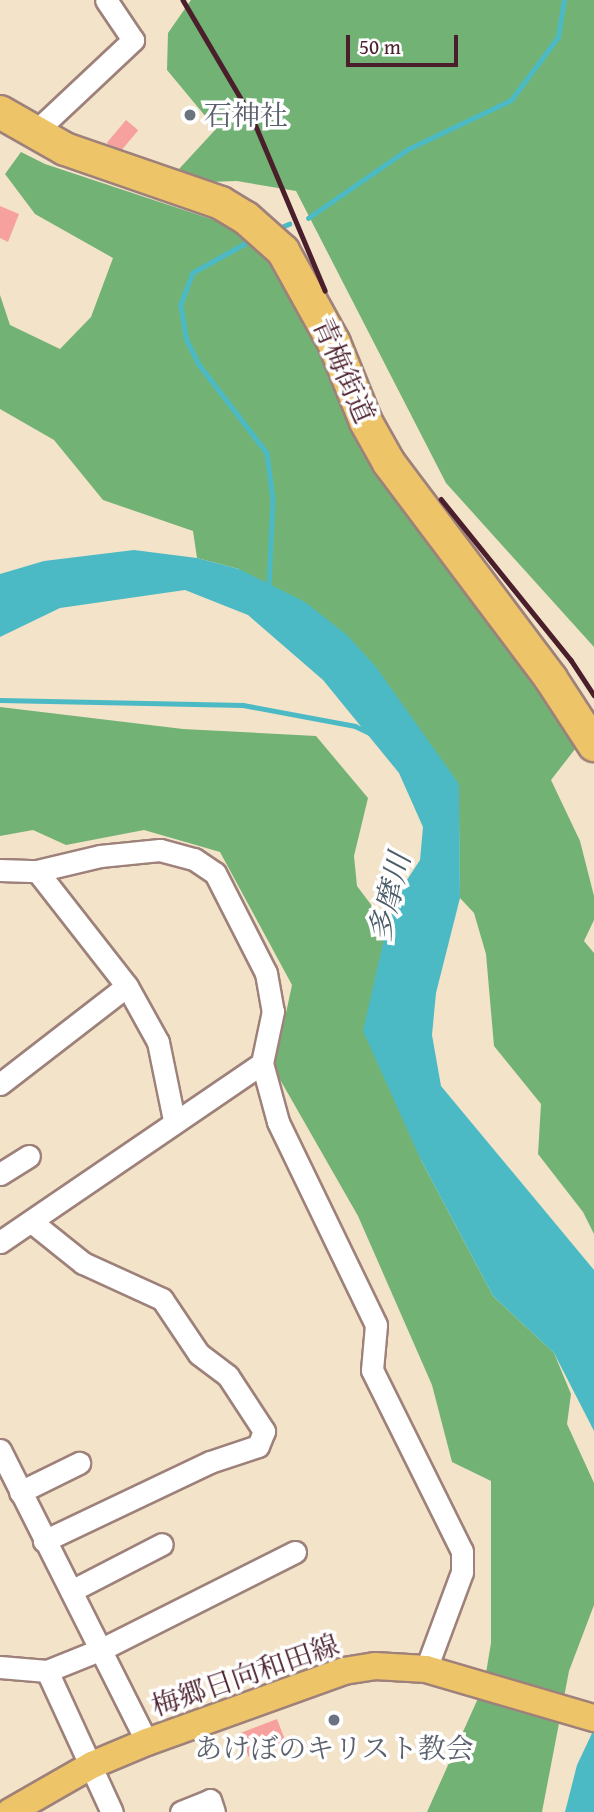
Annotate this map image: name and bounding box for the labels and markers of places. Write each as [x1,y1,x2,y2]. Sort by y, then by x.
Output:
place label: 石神社 [204,98,288,132]
marker: 石神社 [182,107,198,123]
marker: あけぼのキリスト教会 [326,1712,342,1728]
place label: あけぼのキリスト教会 [194,1731,474,1765]

